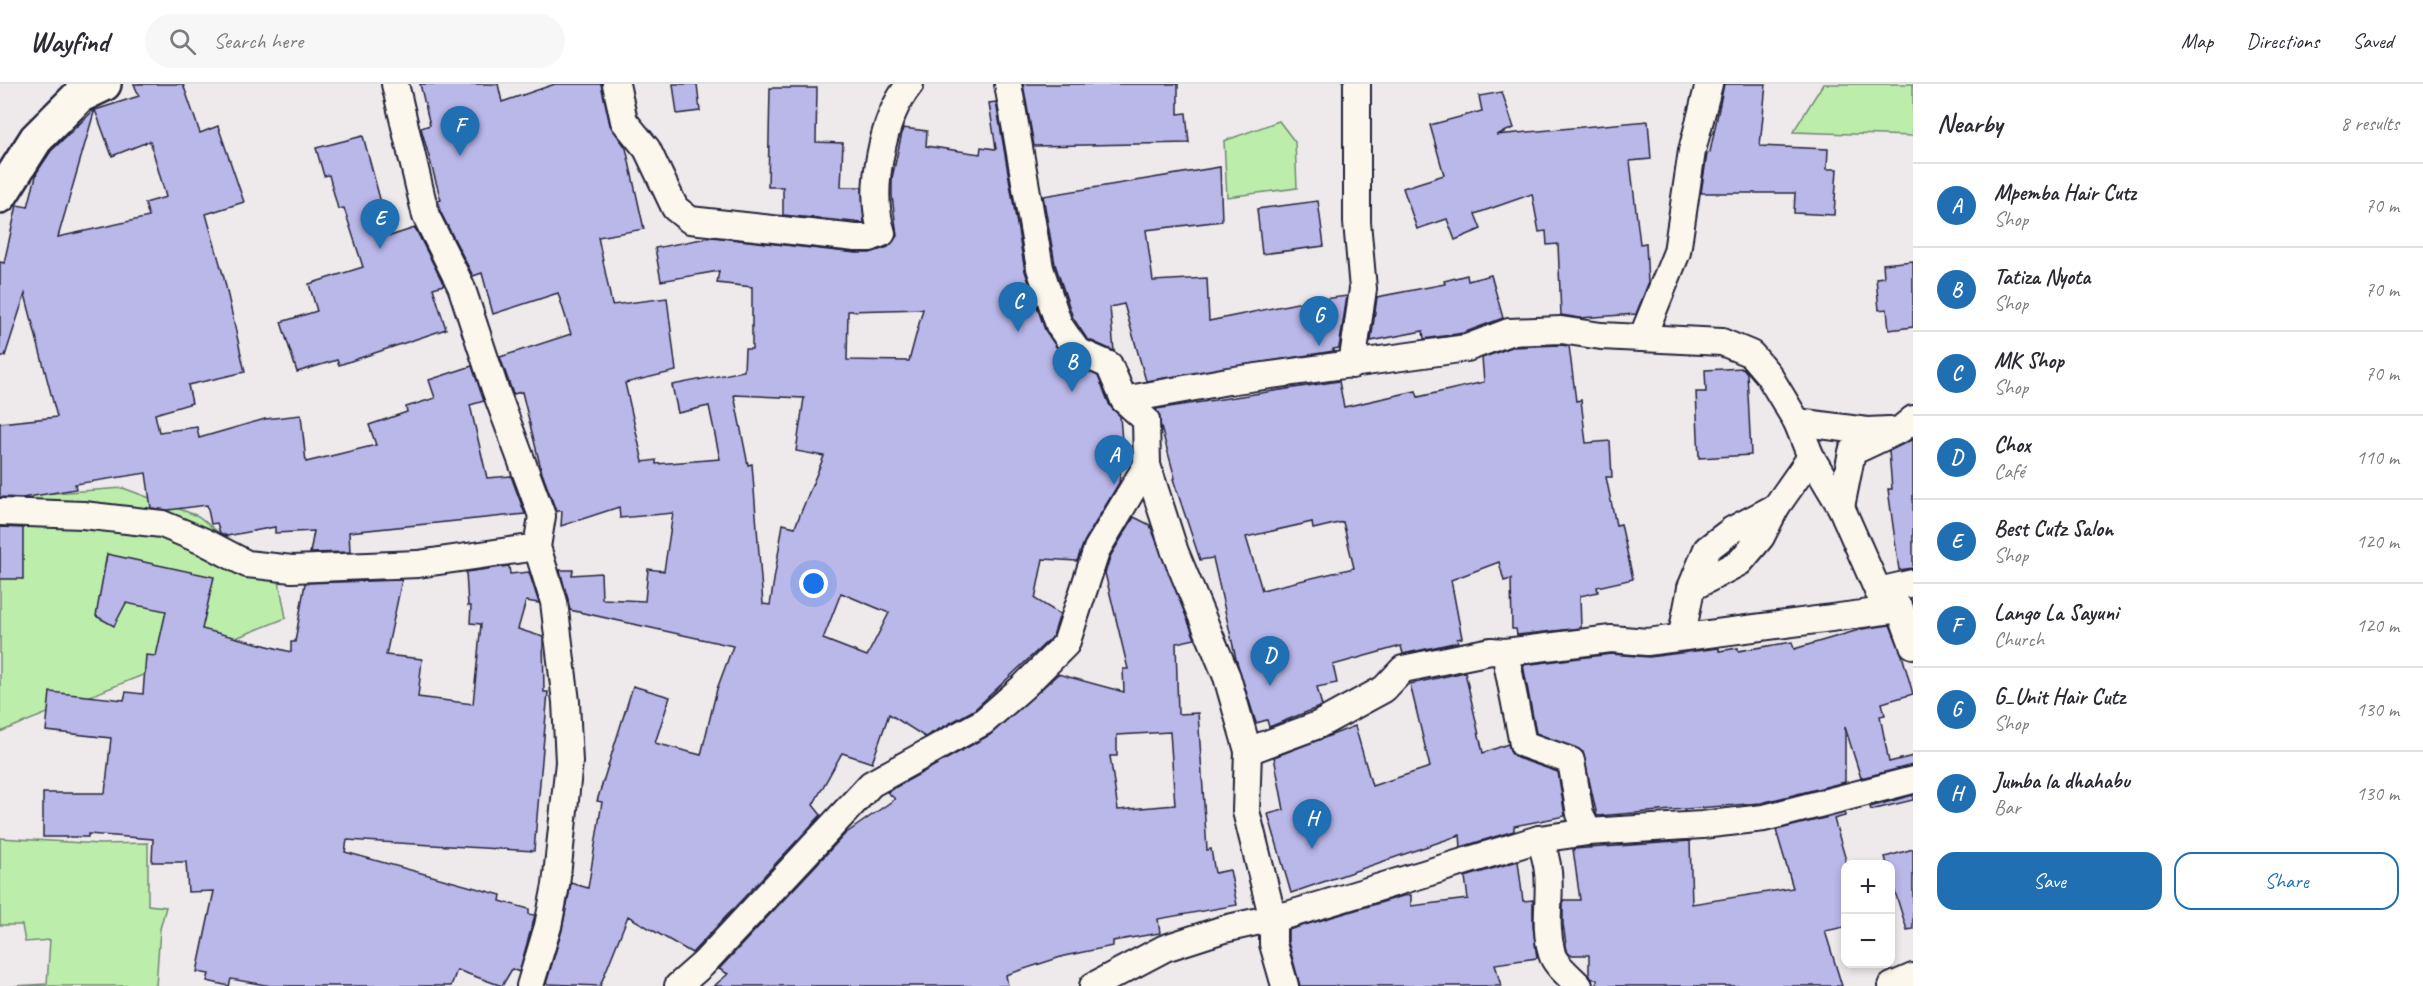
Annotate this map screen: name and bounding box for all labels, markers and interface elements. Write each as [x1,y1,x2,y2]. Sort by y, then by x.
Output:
search box [145,14,565,68]
text: Wayfind [30,24,109,59]
icon: search [166,25,199,58]
text: Search here [214,27,303,55]
text: Map [2181,28,2213,54]
text: Directions [2246,28,2319,54]
text: Saved [2352,28,2393,54]
pin: F [440,106,480,156]
text: Nearby [1937,107,2002,140]
text: 8 results [2340,111,2399,136]
text: Mpemba Hair Cutz [1994,179,2136,207]
text: A [1951,193,1962,218]
text: 70 m [2365,193,2399,218]
pin: E [360,200,400,249]
text: Shop [1994,207,2028,232]
text: Tatiza Nyota [1994,263,2090,291]
text: B [1951,277,1962,302]
text: 70 m [2365,277,2399,302]
pin: C [998,282,1038,332]
text: Shop [1994,291,2028,316]
pin: G [1300,296,1338,346]
pin: B [1052,342,1092,392]
text: MK Shop [1994,347,2064,375]
text: C [1952,361,1961,386]
text: 70 m [2365,361,2399,386]
text: Shop [1994,375,2028,400]
text: Chox [1994,431,2030,459]
pin: A [1094,436,1134,485]
text: D [1951,445,1962,470]
text: 110 m [2356,445,2399,470]
text: Café [1994,459,2025,484]
text: Best Cutz Salon [1994,515,2113,543]
text: E [1951,529,1962,554]
text: 120 m [2356,529,2399,554]
text: Shop [1994,543,2028,568]
your location [799,569,828,598]
text: Lango La Sayuni [1994,599,2118,627]
text: F [1952,613,1961,638]
text: 120 m [2356,613,2399,638]
text: Church [1994,627,2044,652]
pin: D [1250,636,1290,686]
text: G_Unit Hair Cutz [1994,683,2125,711]
text: G [1952,697,1961,722]
text: 130 m [2356,697,2399,722]
text: Shop [1994,711,2028,736]
text: Jumba la dhahabu [1994,767,2130,795]
text: H [1951,781,1962,806]
text: 130 m [2356,781,2399,806]
text: Bar [1994,795,2020,820]
pin: H [1292,800,1332,849]
button: Save [1937,852,2162,910]
button: Share [2174,852,2399,910]
map controls [1841,860,1895,968]
button: + [1841,860,1895,914]
button: − [1841,914,1895,968]

